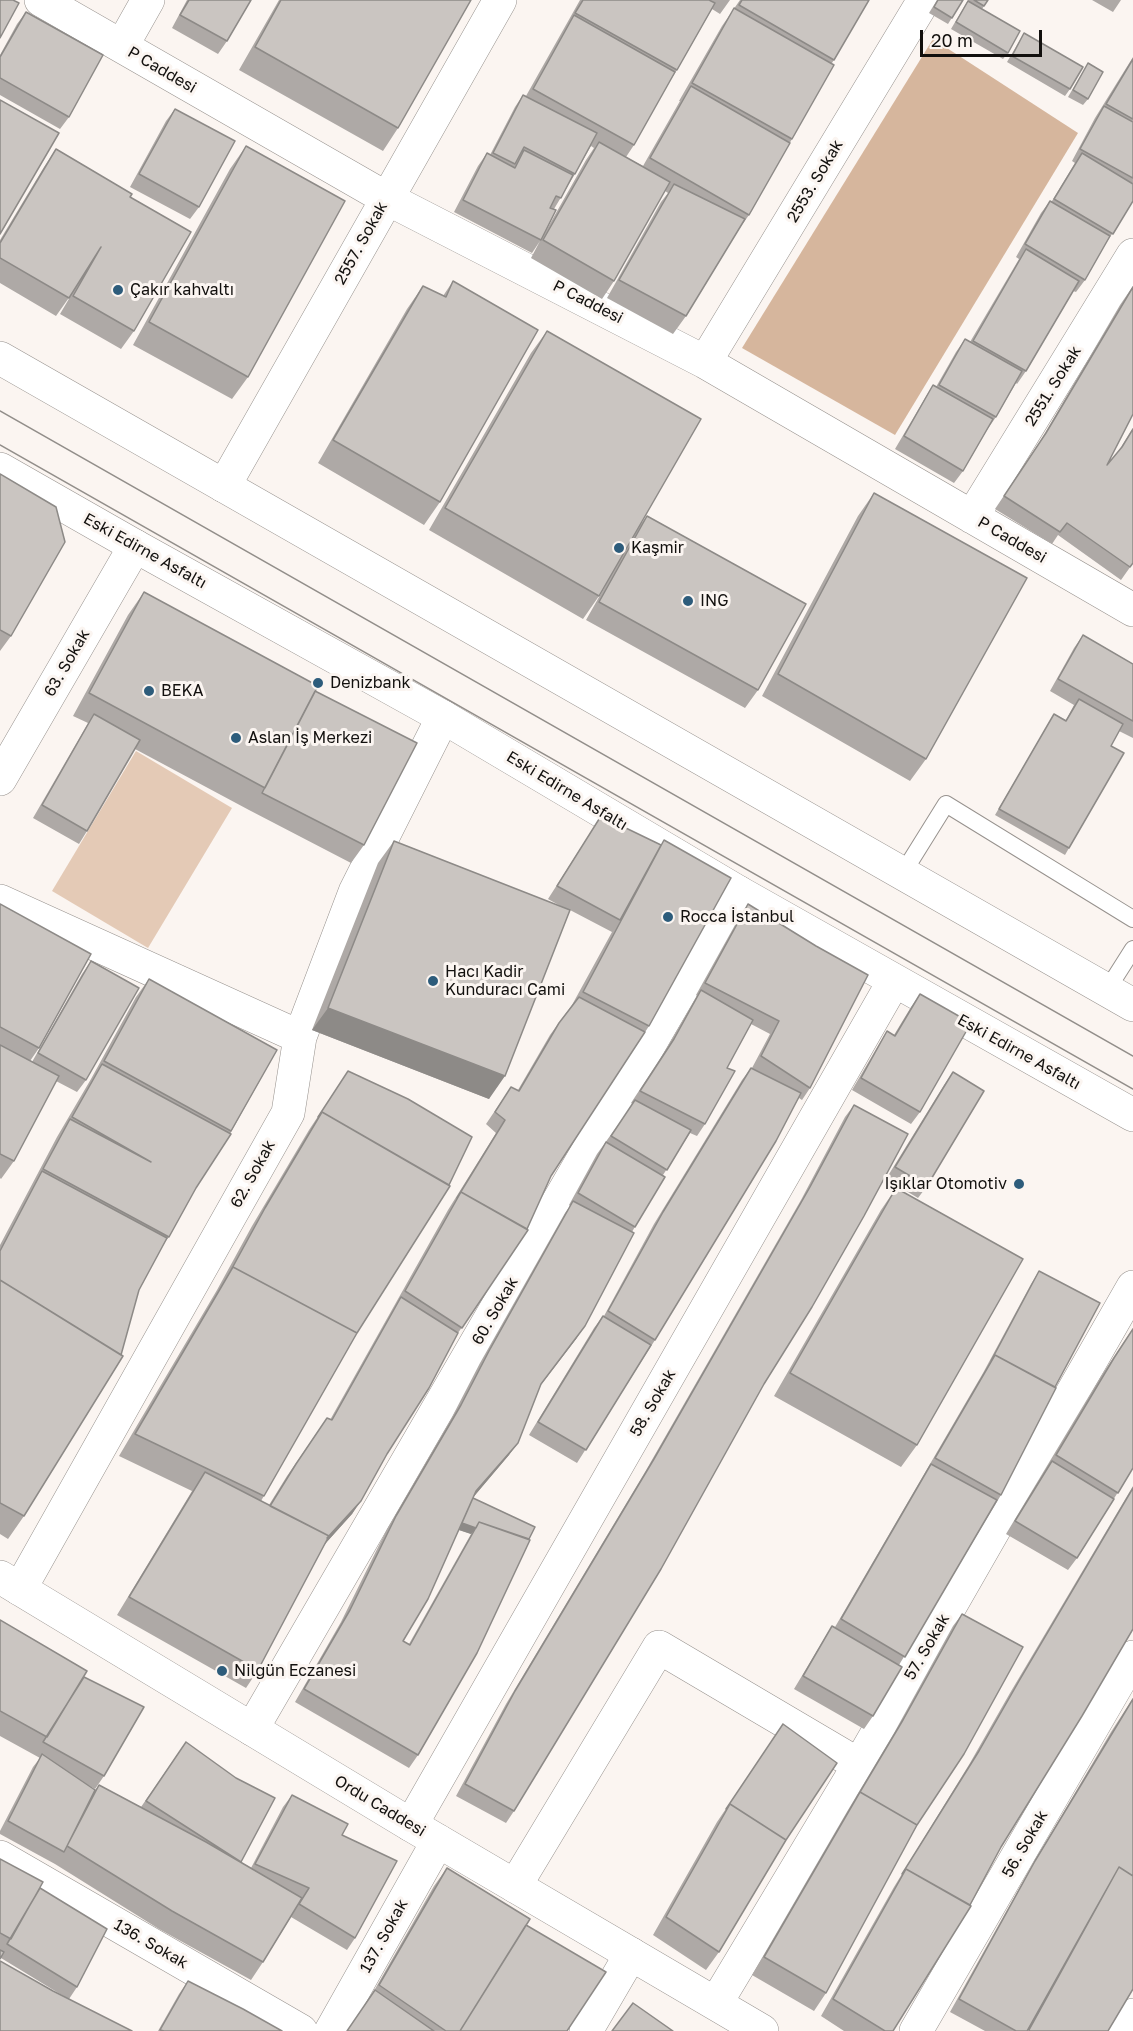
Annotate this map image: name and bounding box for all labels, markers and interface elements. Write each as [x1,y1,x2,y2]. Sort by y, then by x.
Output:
scale bar [923,18,1044,56]
text: 20 m [931,29,973,51]
street label: P Caddesi [124,43,200,97]
street label: 2553. Sokak [783,136,847,226]
street label: 2557. Sokak [330,198,392,288]
street label: P Caddesi [550,276,626,328]
place label: Çakır kahvaltı [130,280,234,300]
marker: Çakır kahvaltı [111,283,125,297]
street label: 2551. Sokak [1021,342,1085,430]
street label: Eski Edirne Asfaltı [80,509,210,593]
street label: P Caddesi [974,513,1050,567]
place label: Kaşmir [631,538,684,558]
marker: Kaşmir [612,541,626,555]
place label: ING [700,591,728,611]
marker: ING [681,594,695,608]
street label: 63. Sokak [40,626,94,700]
place label: Denizbank [330,673,411,693]
marker: Denizbank [311,676,325,690]
place label: BEKA [161,681,204,701]
marker: BEKA [142,684,156,698]
place label: Aslan İş Merkezi [248,728,372,748]
marker: Aslan İş Merkezi [229,731,243,745]
street label: Eski Edirne Asfaltı [503,747,631,835]
place label: Rocca İstanbul [680,907,794,927]
marker: Rocca İstanbul [661,910,675,924]
place label: Hacı Kadir Kunduracı Cami [445,962,565,1000]
marker: Hacı Kadir Kunduracı Cami [426,974,440,988]
street label: Eski Edirne Asfaltı [954,1010,1084,1094]
street label: 62. Sokak [227,1137,279,1211]
place label: Işıklar Otomotiv [885,1174,1007,1194]
marker: Işıklar Otomotiv [1012,1177,1026,1191]
street label: 60. Sokak [468,1274,522,1348]
street label: 58. Sokak [626,1366,680,1440]
street label: 57. Sokak [900,1610,954,1684]
place label: Nilgün Eczanesi [234,1661,356,1681]
marker: Nilgün Eczanesi [215,1664,229,1678]
street label: Ordu Caddesi [331,1771,429,1841]
street label: 56. Sokak [998,1807,1052,1881]
street label: 137. Sokak [356,1896,412,1976]
street label: 136. Sokak [111,1915,191,1973]

